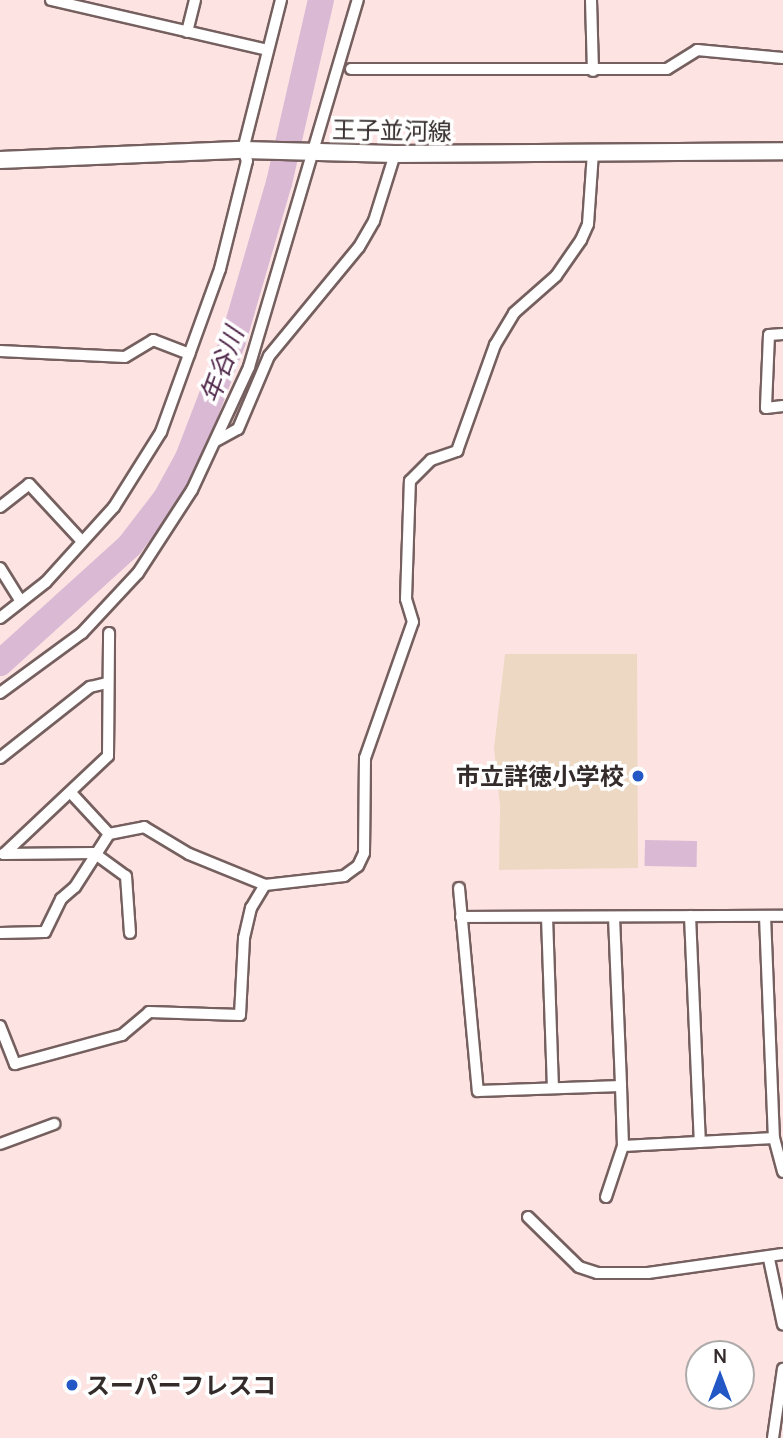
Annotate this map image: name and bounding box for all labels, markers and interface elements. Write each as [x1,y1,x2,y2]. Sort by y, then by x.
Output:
street label: 王子並河線 [332,115,452,145]
water label: 年谷川 [194,323,250,407]
place label: 市立詳徳小学校 [456,762,624,790]
marker: 市立詳徳小学校 [630,768,646,784]
north arrow [685,1340,755,1410]
text: N [713,1343,727,1369]
place label: スーパーフレスコ [86,1371,278,1399]
marker: スーパーフレスコ [64,1377,80,1393]

